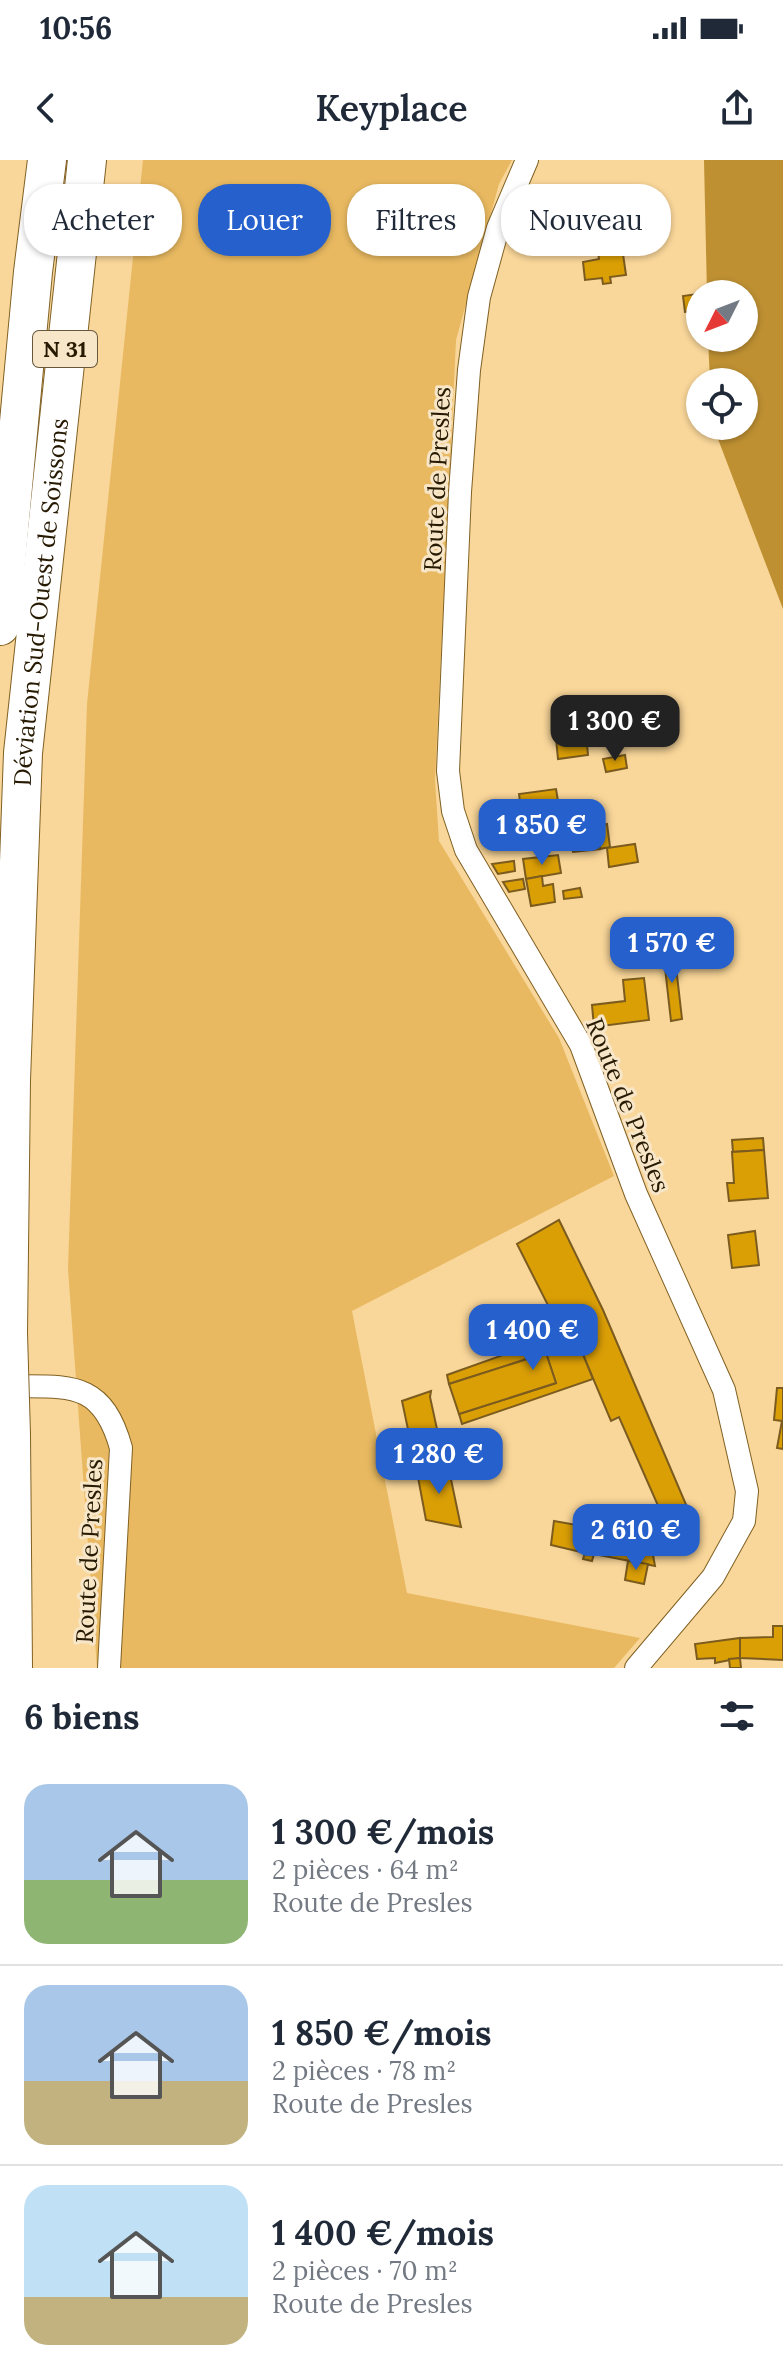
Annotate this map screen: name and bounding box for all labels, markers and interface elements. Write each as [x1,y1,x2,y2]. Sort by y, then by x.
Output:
text: 10:56 [40,9,112,47]
text: Keyplace [315,85,468,131]
icon: back [24,86,68,130]
icon: share [715,86,759,130]
chip: Acheter [24,184,182,256]
chip: Louer [198,184,331,256]
chip: Filtres [347,184,485,256]
chip: Nouveau [501,184,671,256]
north arrow [686,280,758,352]
map controls [686,280,758,440]
road number: N 31 [33,331,97,367]
button: locate [686,368,758,440]
street label: Route de Presles [417,386,457,572]
street label: Déviation Sud-Ouest de Soissons [6,417,75,787]
pin: 1 300 € [541,695,689,763]
text: 1 300 € [569,704,661,737]
pin: 1 850 € [468,799,616,867]
text: 1 850 € [497,808,587,841]
pin: 1 570 € [598,917,746,985]
text: 1 570 € [628,926,716,959]
street label: Route de Presles [579,1013,677,1197]
pin: 1 400 € [459,1304,607,1372]
text: 1 400 € [487,1313,579,1346]
pin: 1 280 € [365,1428,513,1496]
text: 1 280 € [394,1437,484,1470]
street label: Route de Presles [69,1458,109,1644]
pin: 2 610 € [562,1504,710,1572]
text: 2 610 € [591,1513,681,1546]
icon: filters [715,1694,759,1738]
text: 6 biens [24,1695,140,1738]
text: 1 300 €/mois [272,1810,494,1853]
icon: home [88,1816,184,1912]
text: 2 pièces · 64 m² [272,1853,459,1886]
text: Route de Presles [272,1886,473,1919]
text: 1 850 €/mois [272,2011,492,2054]
icon: home [88,2017,184,2113]
text: 2 pièces · 78 m² [272,2054,456,2087]
text: Route de Presles [272,2087,473,2120]
text: 1 400 €/mois [272,2211,494,2254]
icon: home [88,2217,184,2313]
text: 2 pièces · 70 m² [272,2254,458,2287]
text: Route de Presles [272,2287,473,2320]

